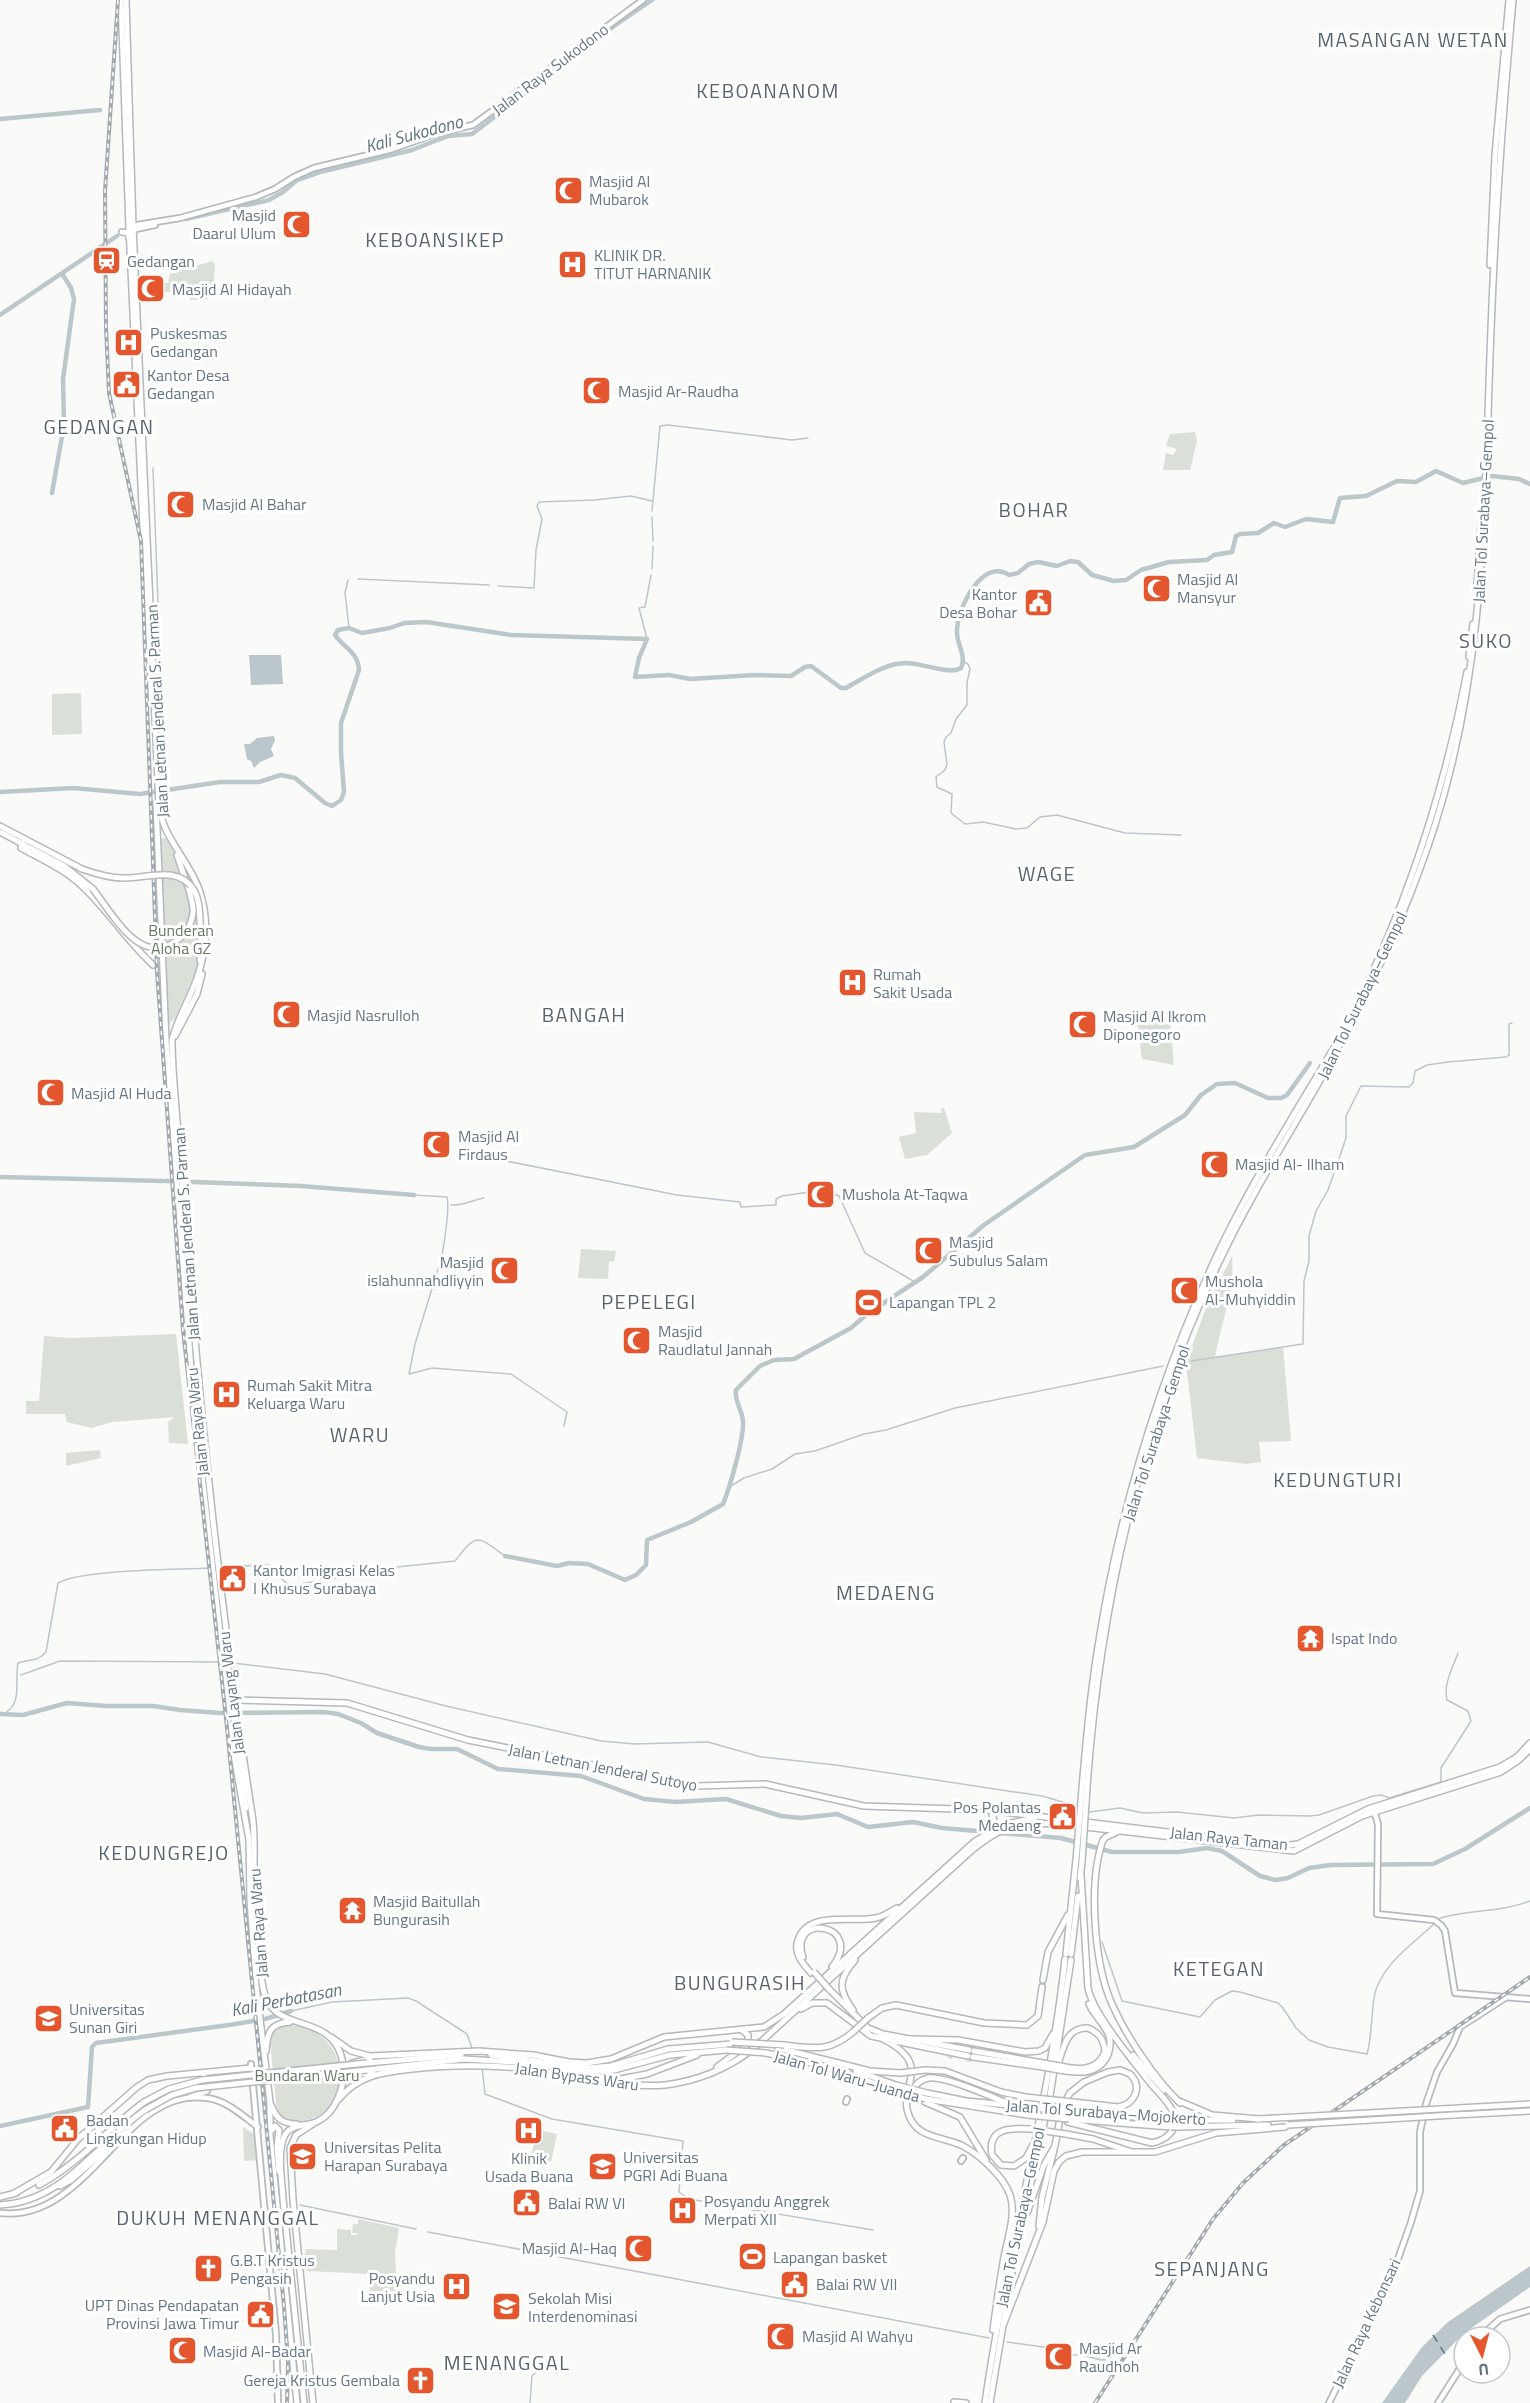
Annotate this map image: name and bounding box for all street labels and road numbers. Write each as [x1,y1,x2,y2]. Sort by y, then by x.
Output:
street label: Jalan Raya Sukodono [487,17,613,121]
street label: Jalan Tol Surabaya–Gempol [1466,419,1500,603]
street label: Jalan Letnan Jenderal S. Parman [139,604,175,818]
street label: Jalan Tol Surabaya–Gempol [1311,907,1413,1083]
street label: Jalan Letnan Jenderal S. Parman [167,1127,205,1341]
street label: Jalan Tol Surabaya–Gempol [1116,1342,1196,1524]
street label: Jalan Raya Waru [179,1366,215,1478]
street label: Jalan Layang Waru [212,1630,250,1756]
street label: Jalan Letnan Jenderal Sutoyo [506,1737,700,1797]
street label: Jalan Raya Taman [1169,1820,1289,1856]
street label: Jalan Raya Waru [242,1868,274,1978]
street label: Jalan Tol Waru–Juanda [771,2044,923,2108]
street label: Jalan Bypass Waru [514,2055,640,2097]
street label: Jalan Tol Surabaya–Mojokerto [1005,2093,1207,2131]
street label: Jalan Tol Surabaya–Gempol [989,2125,1051,2309]
street label: Jalan Raya Kebonsari [1325,2254,1407,2392]

